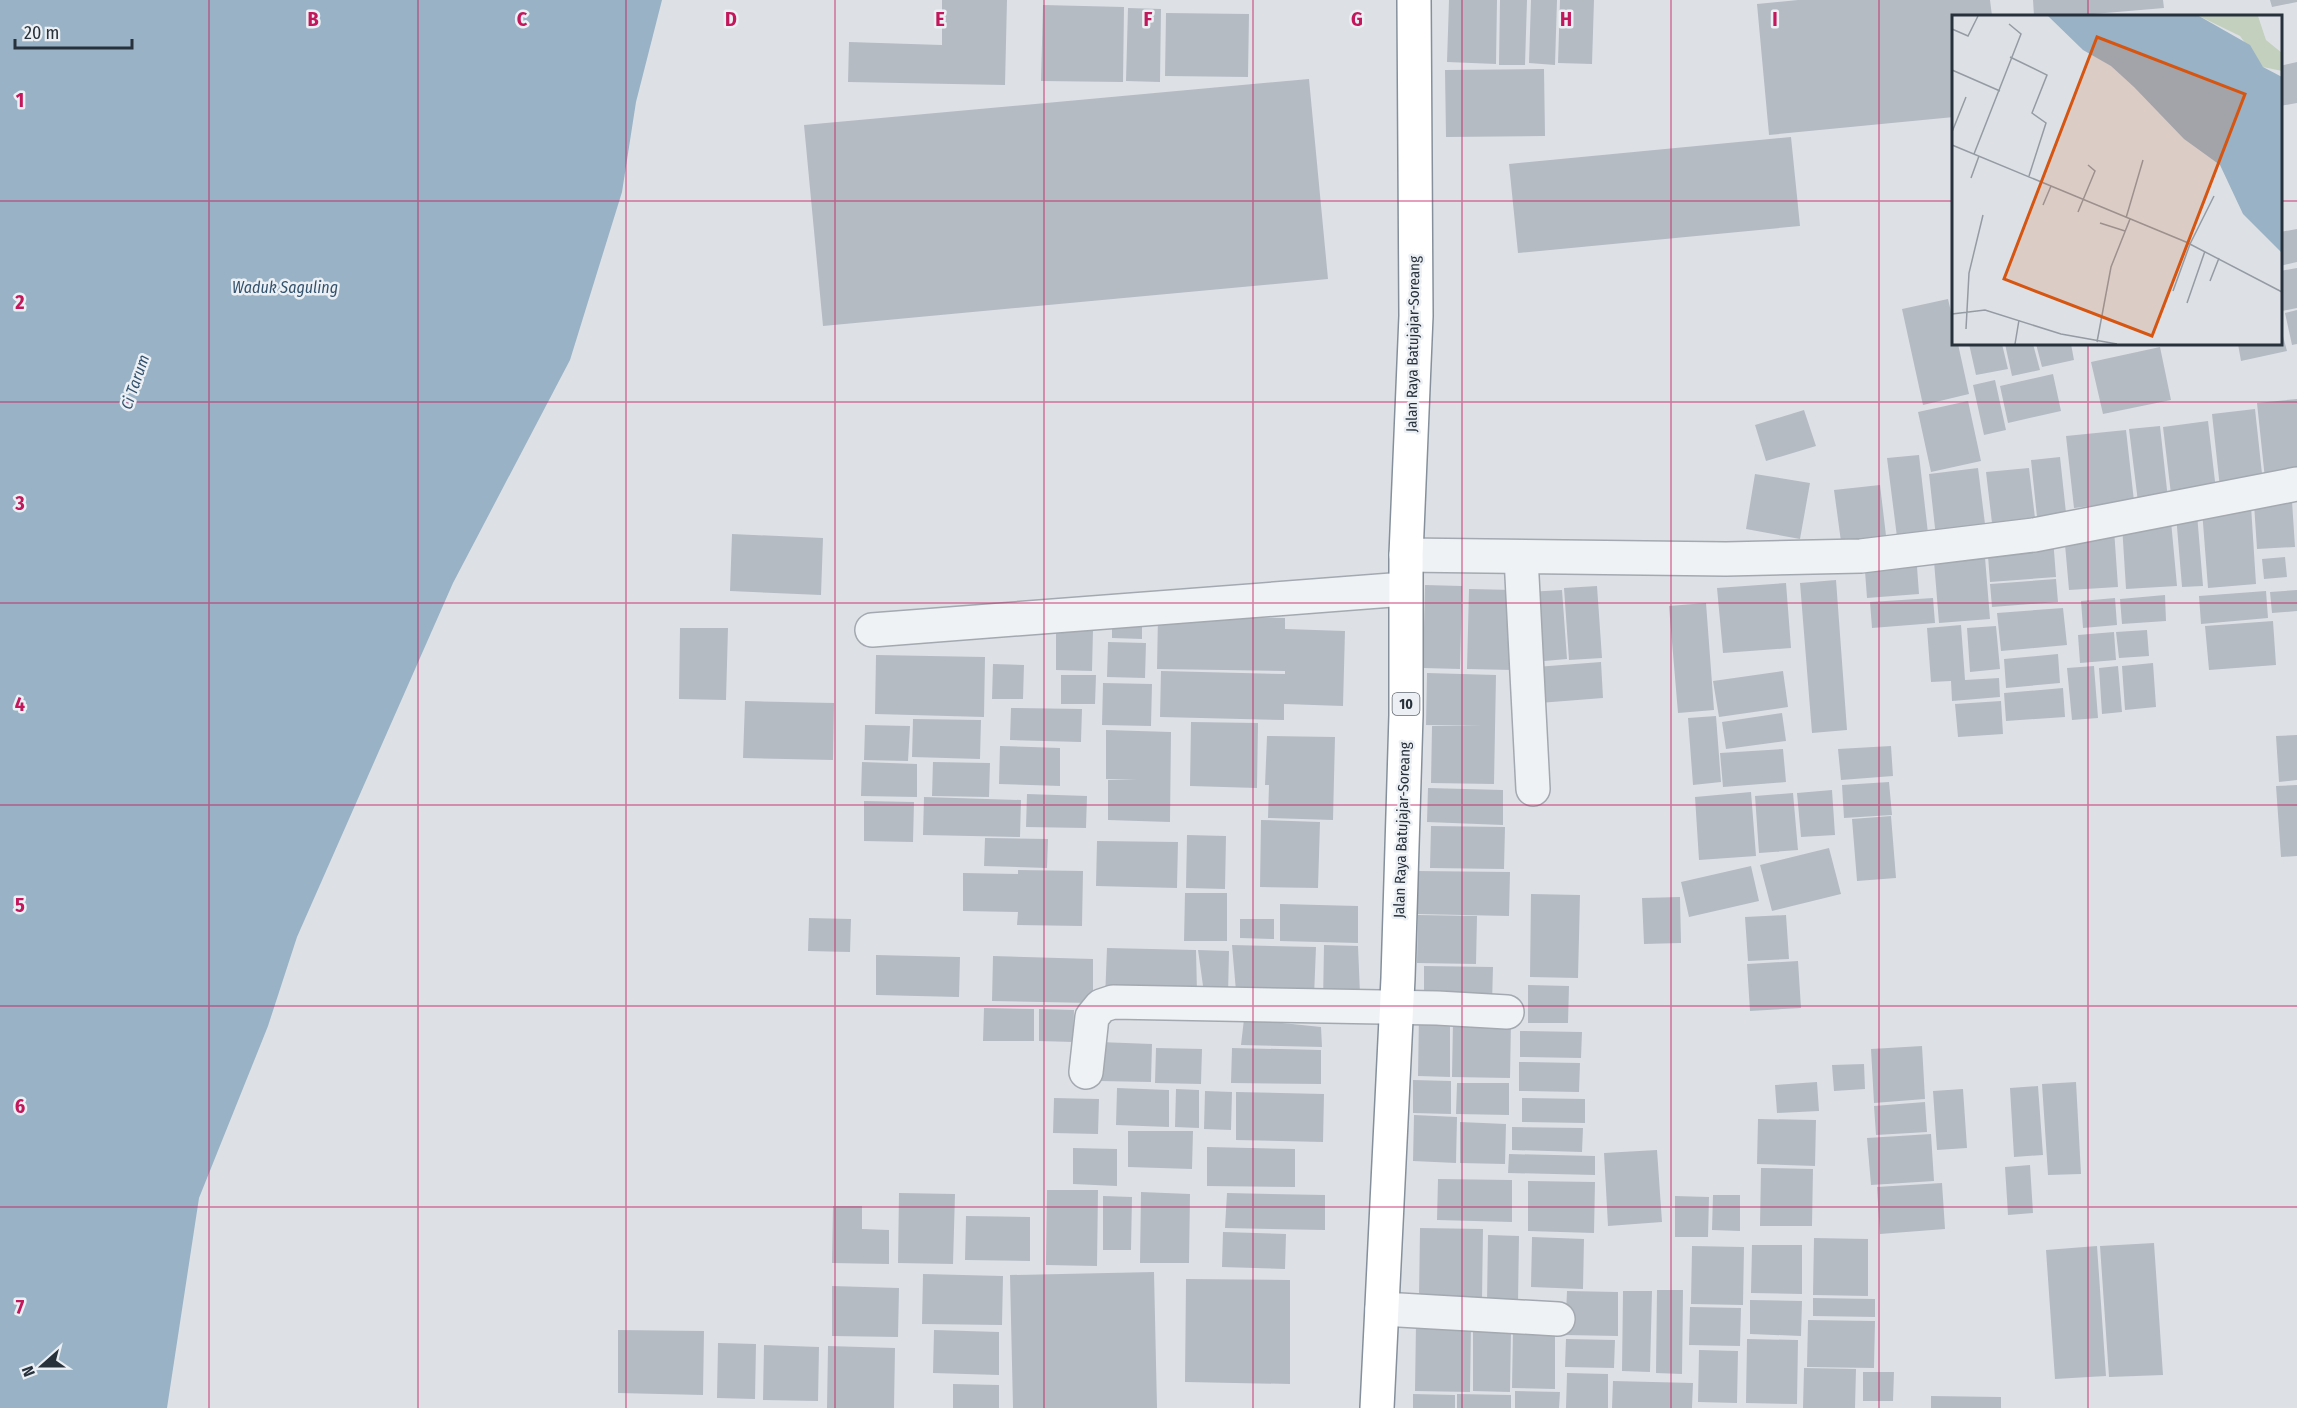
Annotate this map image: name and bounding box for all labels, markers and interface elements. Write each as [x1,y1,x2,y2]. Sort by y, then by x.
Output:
text: B [307,7,319,31]
text: C [517,7,528,31]
text: D [725,7,737,31]
text: E [935,7,945,31]
text: F [1144,7,1153,31]
text: G [1351,7,1363,31]
text: H [1560,7,1572,31]
text: I [1772,7,1778,31]
scale bar [15,12,132,50]
inset map [1952,15,2282,345]
text: 20 m [24,22,59,44]
text: 1 [16,88,24,112]
street label: Jalan Raya Batujajar-Soreang [1402,256,1424,432]
water label: Waduk Saguling [232,278,338,297]
text: 2 [14,290,25,314]
water label: Ci Tarum [117,352,153,412]
text: 3 [14,491,25,515]
text: 4 [15,692,25,716]
road number: 10 [1392,693,1420,715]
street label: Jalan Raya Batujajar-Soreang [1390,742,1414,918]
text: 5 [15,893,25,917]
text: 6 [15,1094,25,1118]
text: 7 [16,1295,25,1319]
north arrow [12,1336,72,1396]
text: N [18,1363,39,1379]

